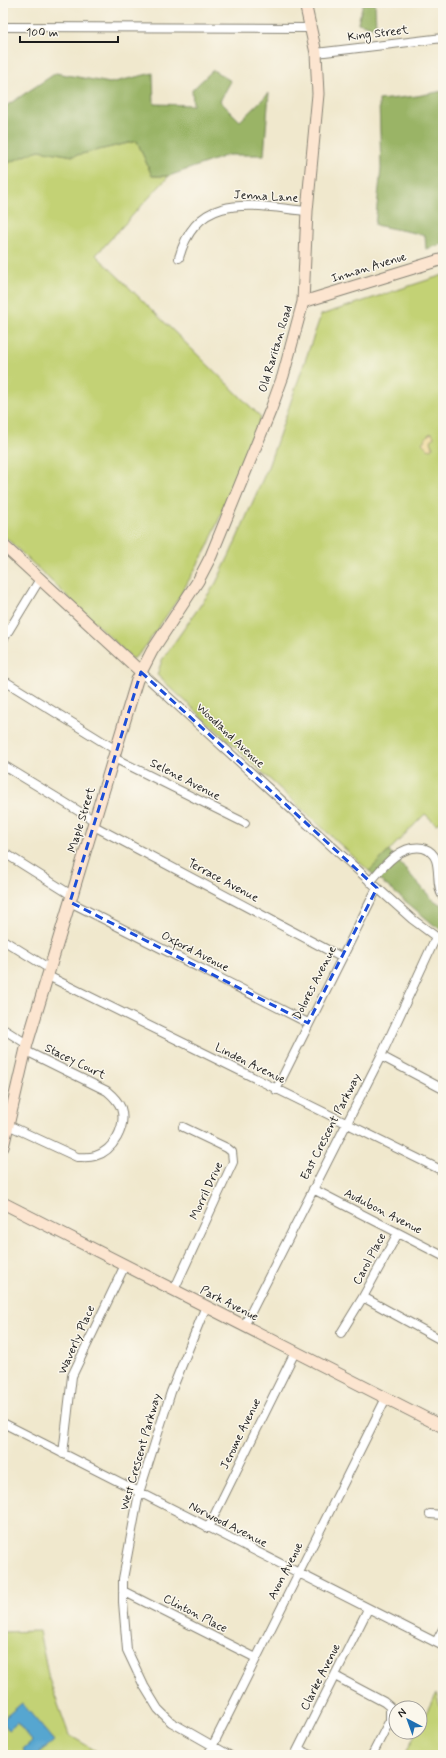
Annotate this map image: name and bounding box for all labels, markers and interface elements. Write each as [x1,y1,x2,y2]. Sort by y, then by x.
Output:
scale bar [20,18,118,44]
street label: King Street [347,22,409,46]
text: 100 m [26,25,58,41]
street label: Jenna Lane [233,187,299,207]
street label: Inman Avenue [329,249,409,287]
street label: Old Raritan Road [255,303,297,395]
street label: Woodland Avenue [192,700,268,772]
street label: Selene Avenue [147,755,223,805]
street label: Maple Street [64,785,100,855]
street label: Terrace Avenue [185,856,261,906]
street label: Oxford Avenue [158,928,232,977]
street label: Dolores Avenue [289,943,341,1023]
street label: Stacey Court [42,1040,108,1084]
street label: Linden Avenue [212,1040,288,1088]
street label: East Crescent Parkway [297,1071,365,1183]
street label: Morril Drive [187,1159,227,1223]
street label: Audubon Avenue [341,1185,425,1239]
street label: Carol Place [350,1230,390,1288]
street label: Park Avenue [197,1283,261,1325]
street label: Waverly Place [55,1303,99,1377]
street label: West Crescent Parkway [117,1392,165,1512]
street label: Jerome Avenue [217,1396,265,1472]
street label: Norwood Avenue [186,1498,270,1552]
street label: Avon Avenue [265,1539,307,1602]
street label: Clinton Place [160,1591,230,1637]
street label: Clarke Avenue [297,1640,345,1713]
north arrow [388,1700,428,1740]
text: N [395,1706,409,1721]

